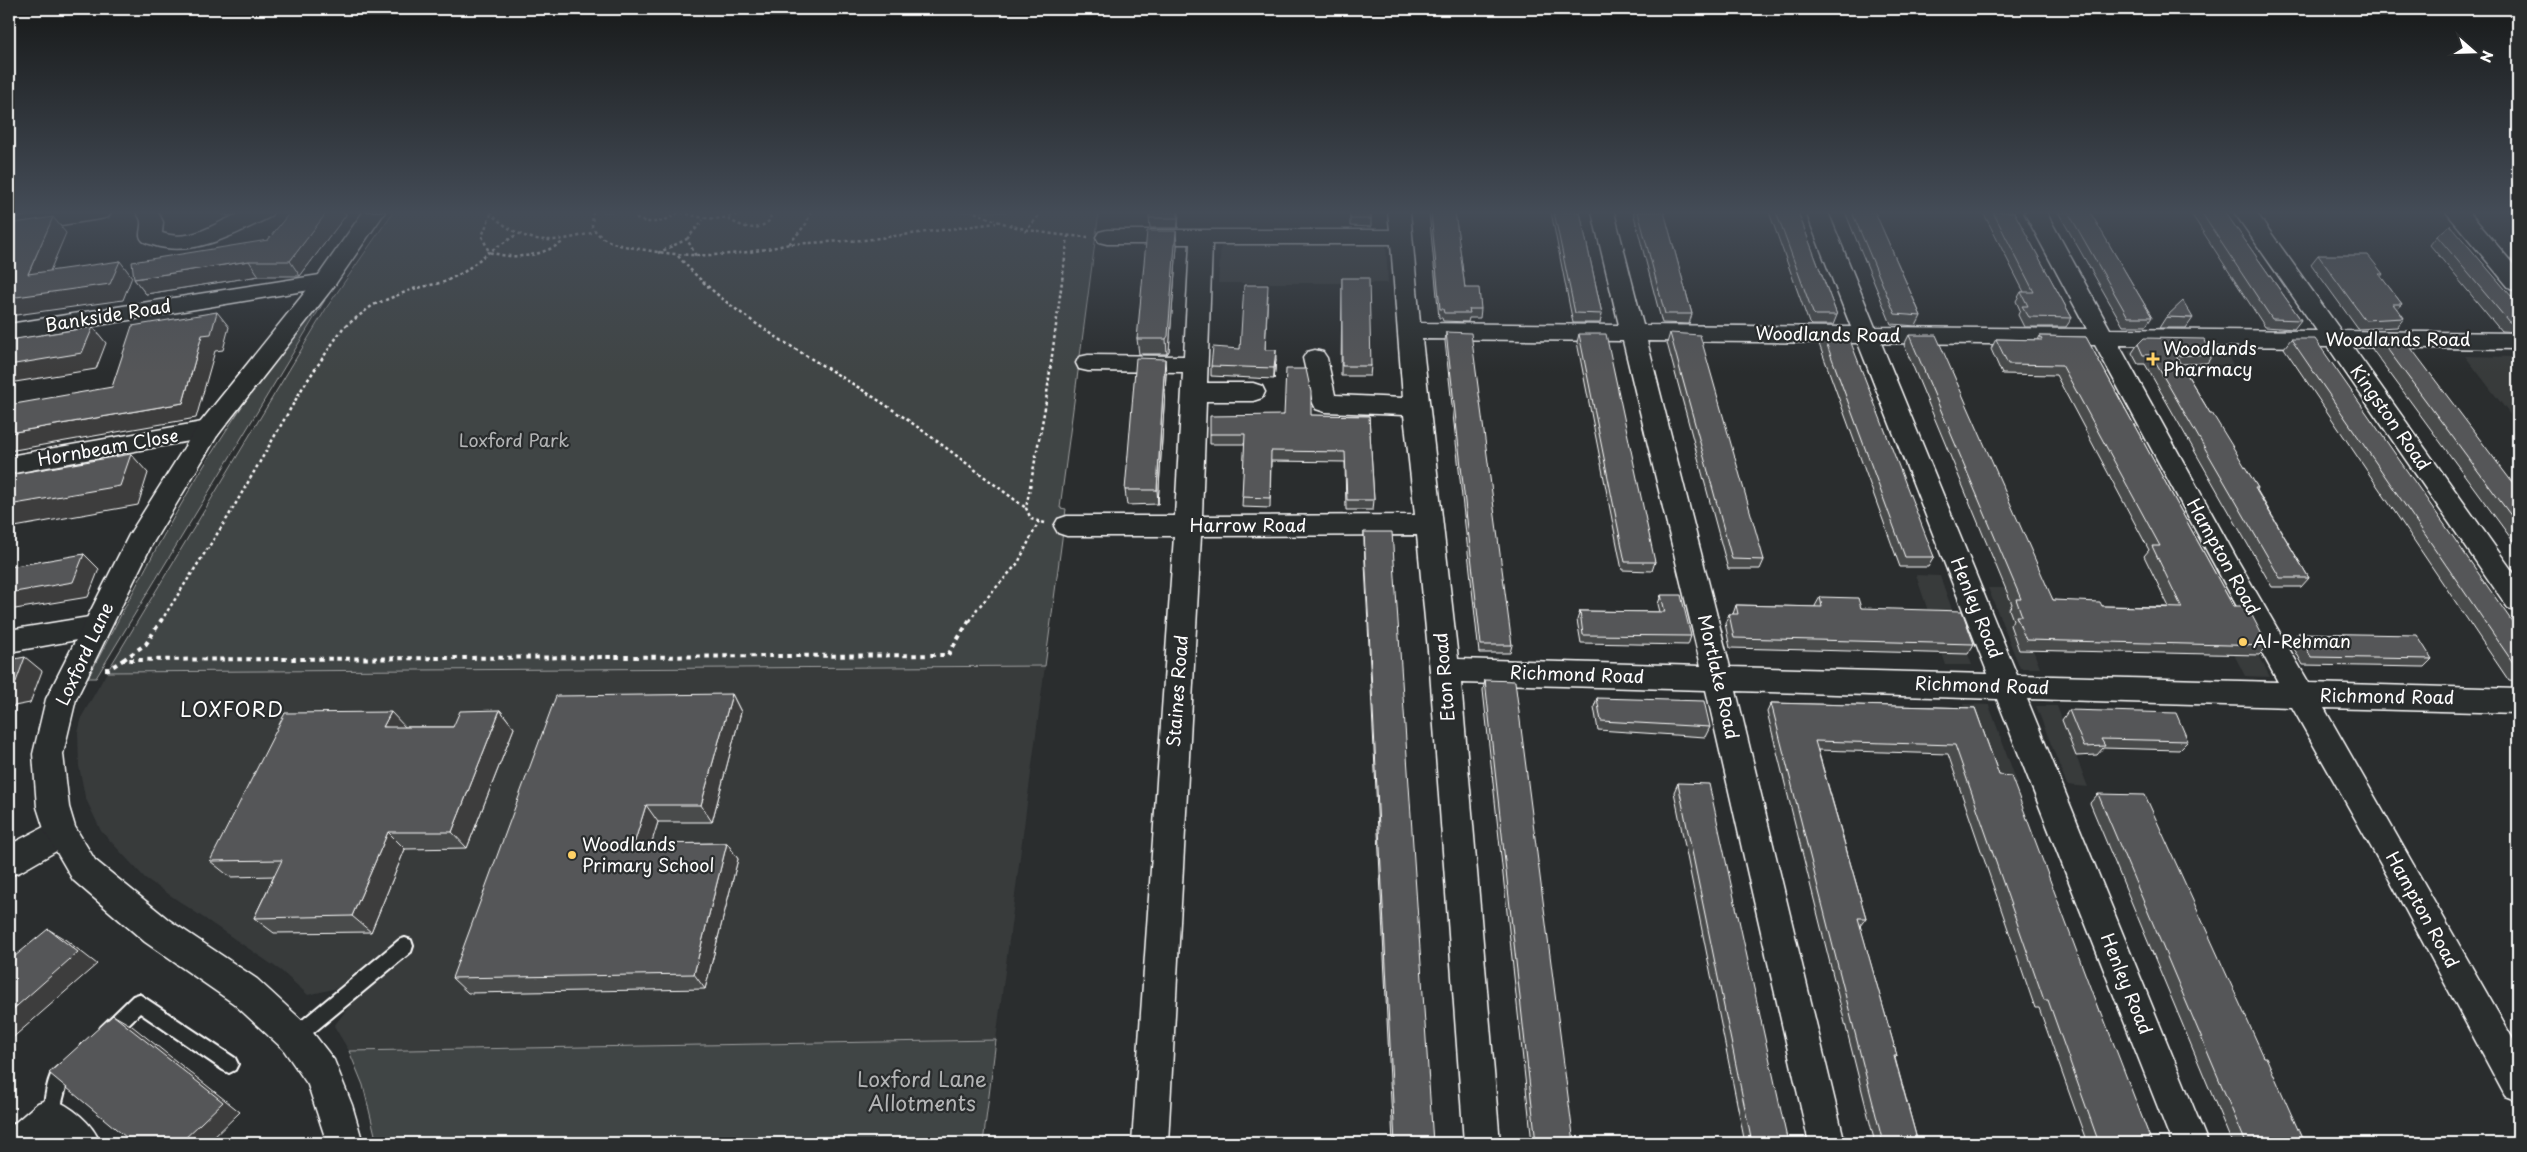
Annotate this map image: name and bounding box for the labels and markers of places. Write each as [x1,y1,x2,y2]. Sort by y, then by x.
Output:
place label: Woodlands Pharmacy [2163,334,2257,382]
marker: Woodlands Pharmacy [2147,353,2159,365]
place label: Al-Rehman [2253,627,2351,654]
marker: Al-Rehman [2237,636,2249,648]
place label: Woodlands Primary School [582,830,714,878]
marker: Woodlands Primary School [566,849,578,861]

